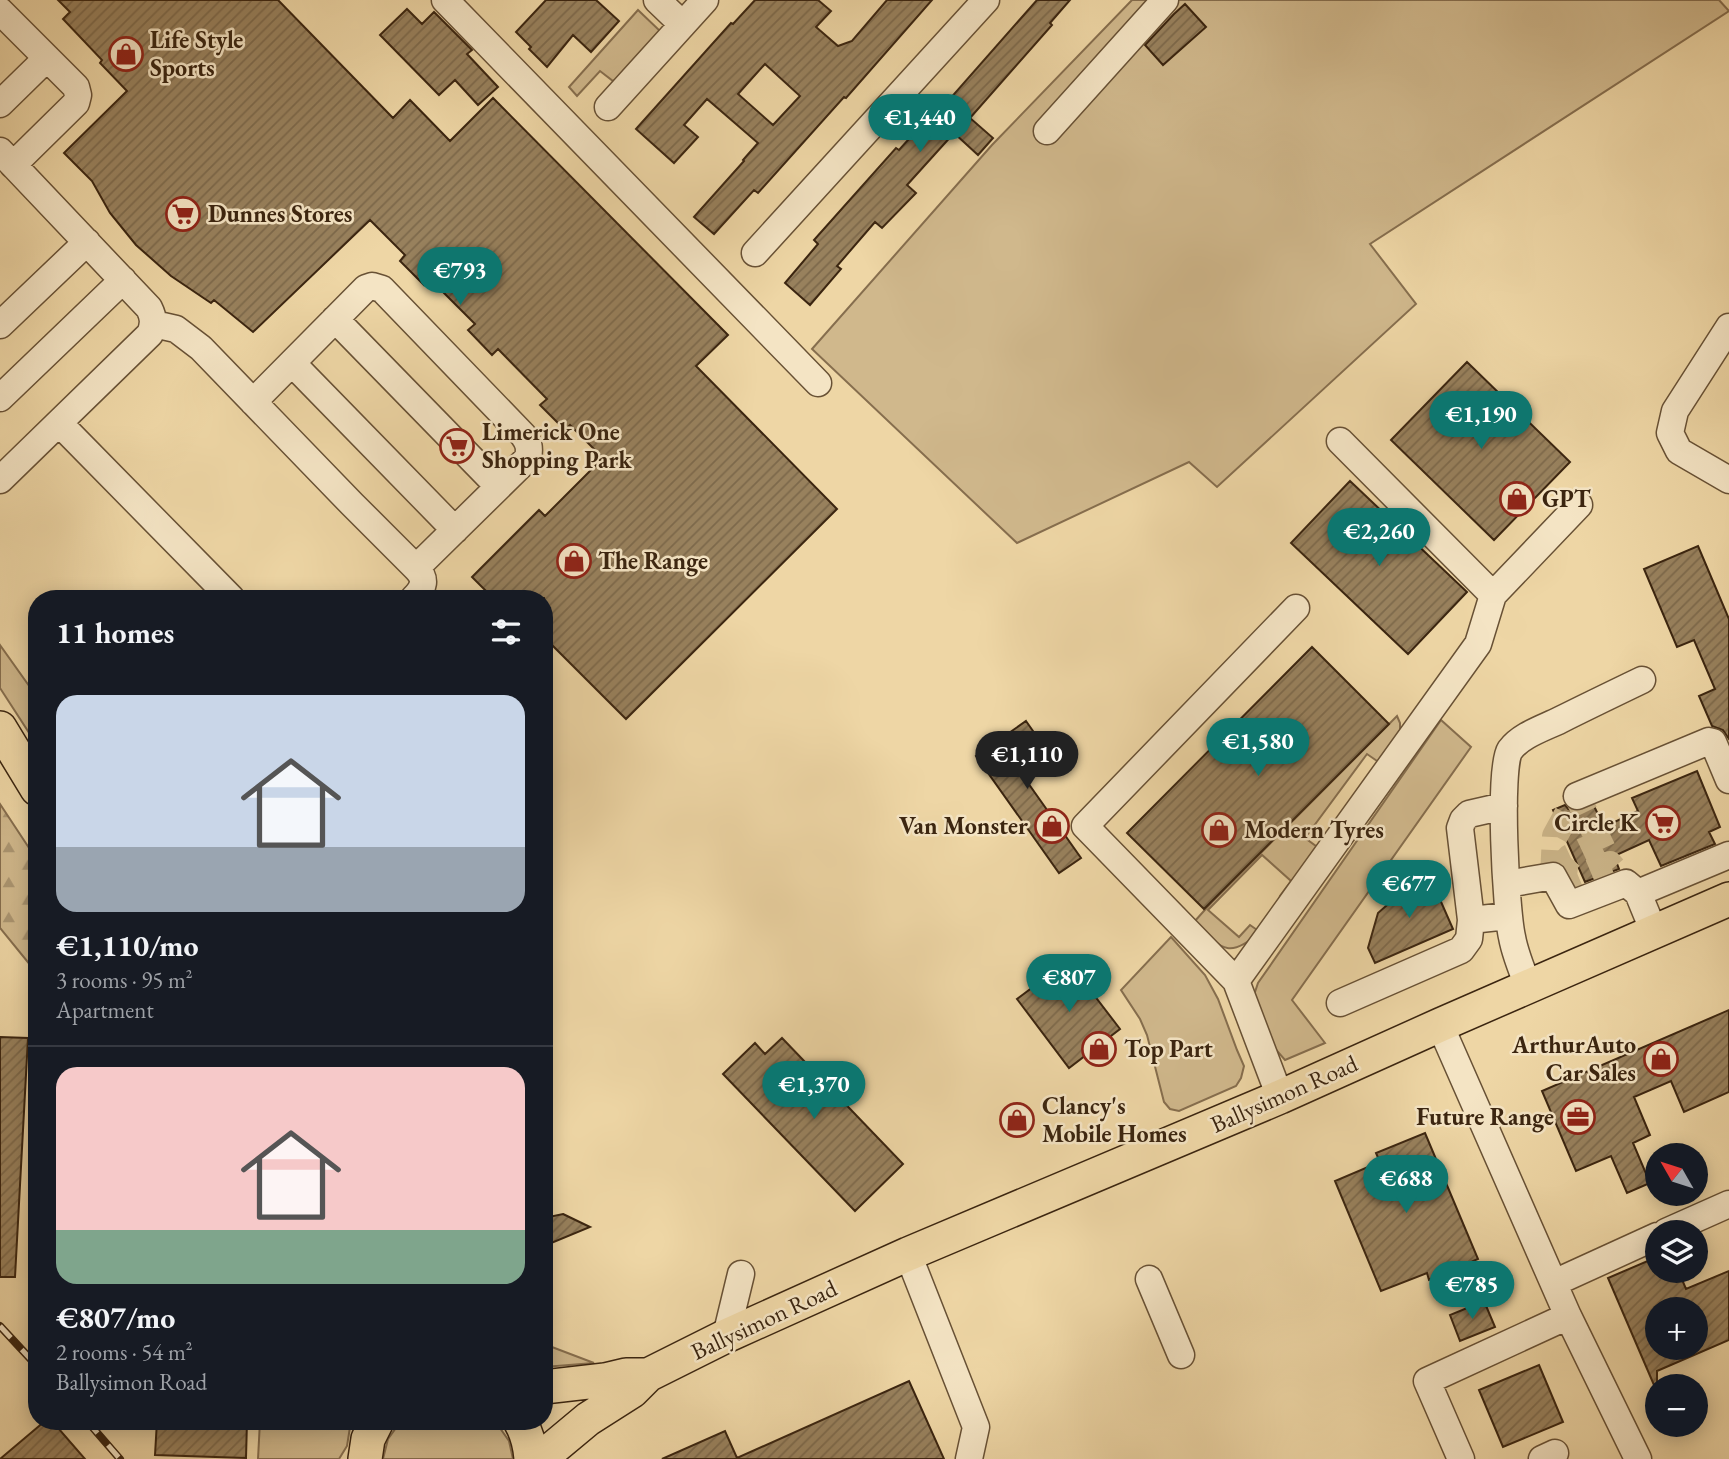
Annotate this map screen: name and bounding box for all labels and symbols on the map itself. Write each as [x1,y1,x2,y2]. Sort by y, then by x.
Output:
place label: Life Style Sports [150,24,243,83]
shop icon: Life Style Sports [107,35,145,73]
pin: €1,440 [863,94,977,154]
supermarket icon: Dunnes Stores [164,195,202,233]
place label: Dunnes Stores [208,198,352,229]
pin: €793 [419,247,501,307]
pin: €1,190 [1424,392,1538,451]
place label: Limerick One Shopping Park [482,416,633,476]
supermarket icon: Limerick One Shopping Park [438,427,476,465]
shop icon: GPT [1498,480,1536,518]
place label: GPT [1542,483,1591,514]
pin: €2,260 [1322,508,1436,568]
shop icon: The Range [555,542,593,580]
place label: The Range [598,545,708,577]
pin: €1,580 [1201,718,1315,778]
pin: €1,110 [970,732,1084,791]
supermarket icon: Circle K [1644,804,1682,842]
shop icon: Van Monster [1033,807,1071,845]
place label: Circle K [1554,807,1639,838]
place label: Van Monster [899,810,1028,841]
shop icon: Modern Tyres [1200,811,1238,849]
place label: Modern Tyres [1244,814,1384,846]
pin: €677 [1368,860,1450,920]
pin: €807 [1028,954,1110,1014]
place label: ArthurAuto Car Sales [1511,1029,1636,1088]
shop icon: Top Part [1080,1030,1118,1068]
place label: Top Part [1124,1033,1213,1064]
shop icon: ArthurAuto Car Sales [1642,1040,1680,1078]
street label: Ballysimon Road [1206,1047,1363,1140]
pin: €1,370 [757,1062,871,1121]
place label: Clancy's Mobile Homes [1042,1090,1187,1149]
office icon: Future Range [1559,1098,1597,1136]
shop icon: Clancy's Mobile Homes [998,1101,1036,1139]
place label: Future Range [1416,1101,1554,1133]
north arrow [1645,1143,1708,1206]
pin: €688 [1365,1156,1447,1215]
pin: €785 [1431,1262,1513,1321]
street label: Ballysimon Road [686,1272,843,1367]

